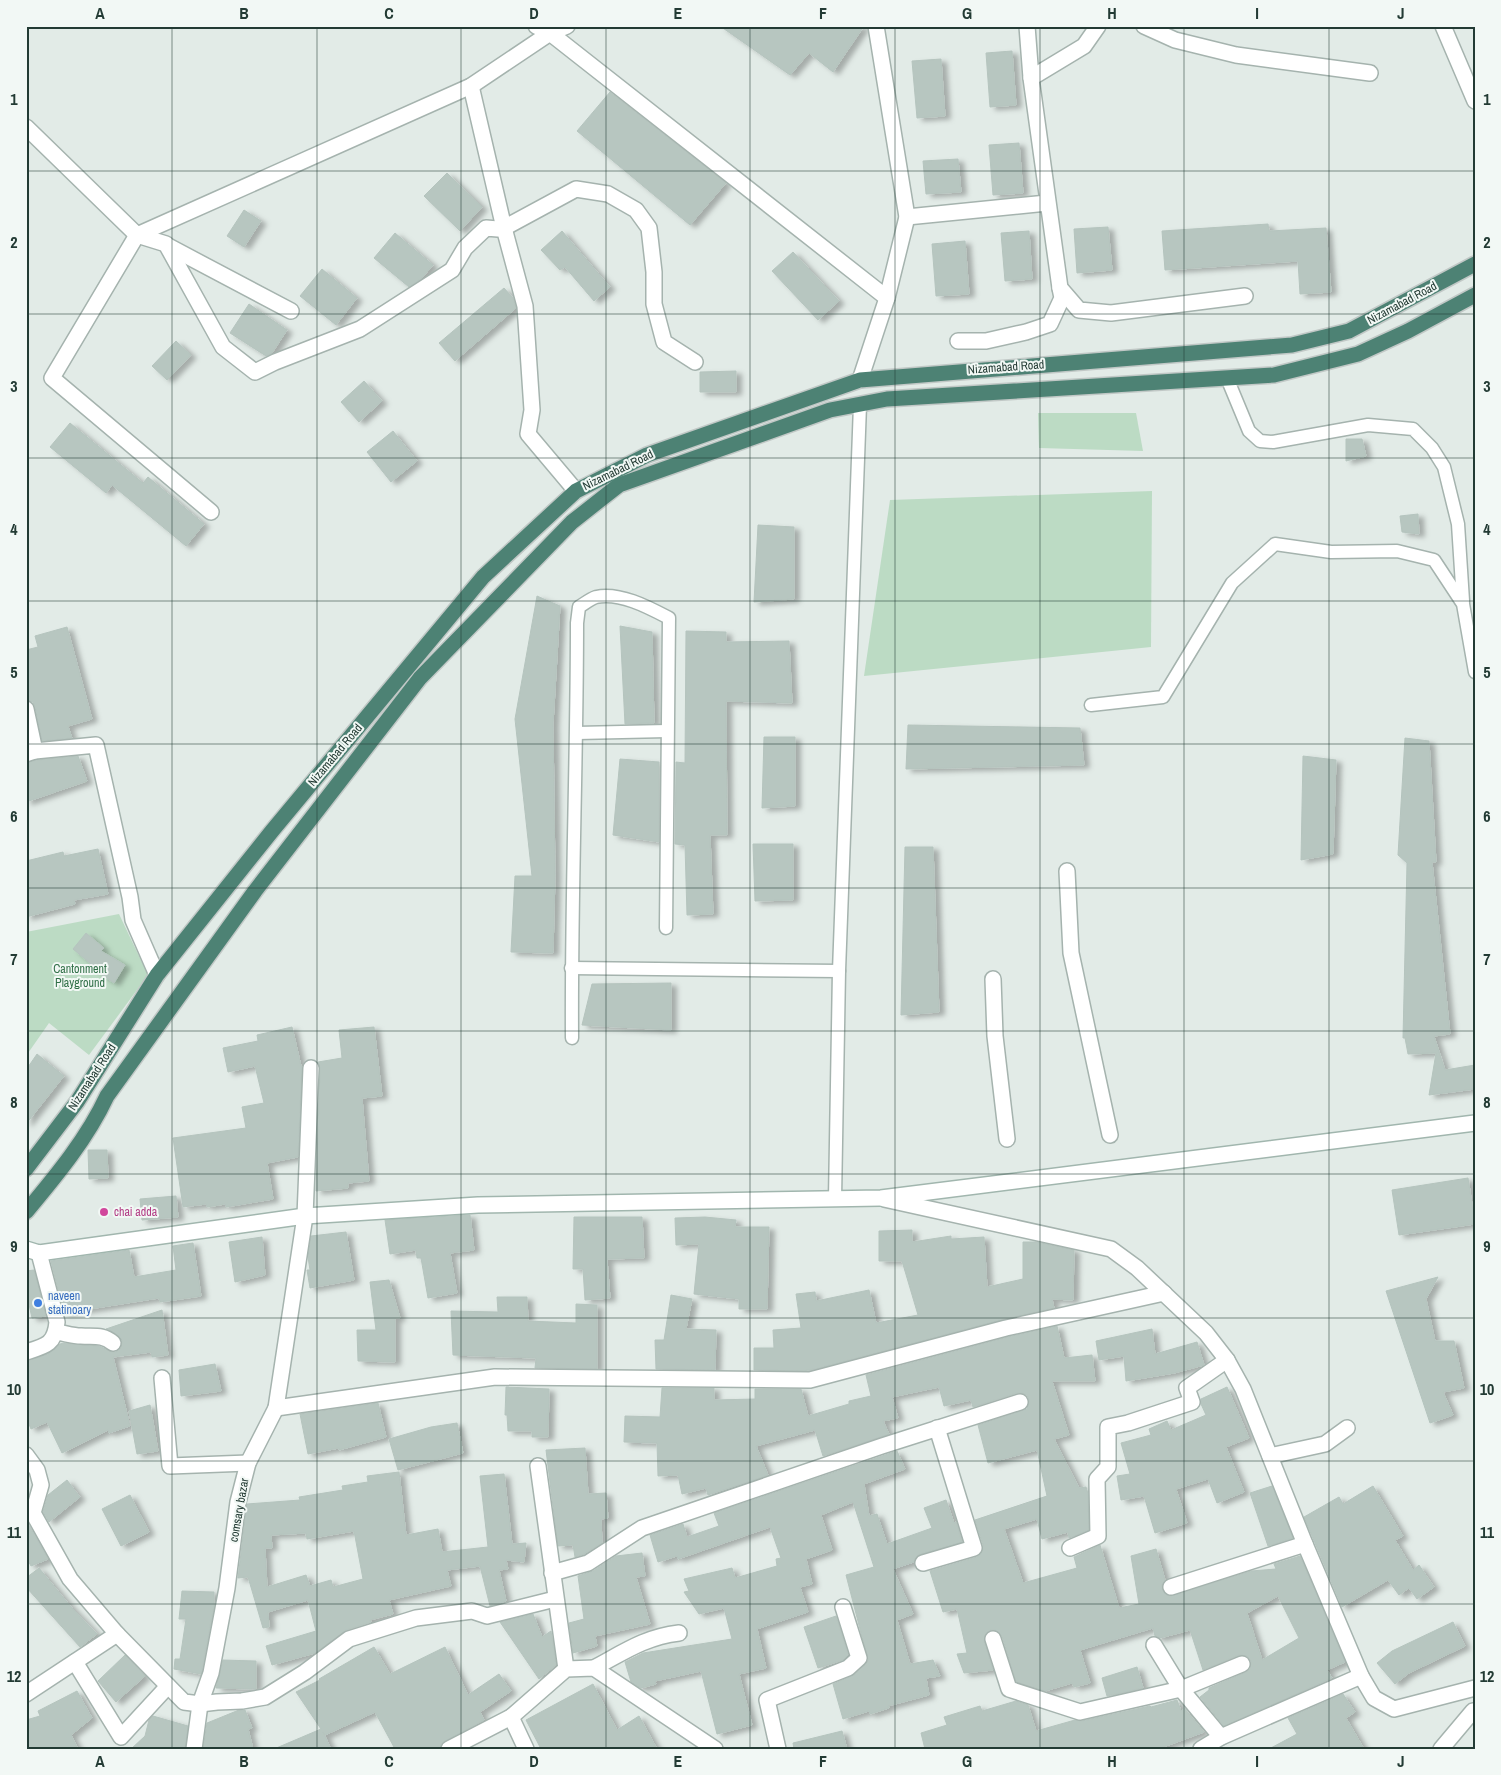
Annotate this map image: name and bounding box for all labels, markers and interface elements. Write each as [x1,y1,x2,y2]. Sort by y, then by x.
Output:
text: A [95,2,105,24]
text: B [239,2,249,24]
text: C [384,2,394,24]
text: D [529,2,539,24]
text: E [674,2,683,24]
text: F [819,2,827,24]
text: G [962,2,972,24]
text: H [1107,2,1117,24]
text: I [1255,2,1259,24]
text: J [1397,2,1405,24]
text: 1 [10,88,18,110]
text: 1 [1483,88,1491,110]
text: 2 [10,231,18,253]
text: 2 [1483,231,1491,253]
street label: Nizamabad Road [1364,278,1440,328]
street label: Nizamabad Road [967,356,1045,378]
text: 3 [10,375,18,397]
text: 3 [1483,375,1491,397]
street label: Nizamabad Road [580,446,656,494]
text: 4 [10,518,18,540]
text: 4 [1483,518,1491,540]
text: 5 [10,661,18,683]
text: 5 [1483,661,1491,683]
street label: Nizamabad Road [304,721,366,789]
text: 6 [10,805,18,827]
text: 6 [1483,805,1491,827]
text: 7 [10,948,18,970]
text: 7 [1483,948,1491,970]
park label: Cantonment Playground [53,961,107,991]
street label: Nizamabad Road [64,1041,120,1113]
text: 8 [10,1091,18,1113]
text: 8 [1483,1091,1491,1113]
place label: chai adda [114,1204,158,1220]
marker: chai adda [98,1206,110,1218]
text: 9 [10,1235,18,1257]
text: 9 [1483,1235,1491,1257]
place label: naveen statinoary [48,1288,91,1318]
marker: naveen statinoary [32,1297,44,1309]
text: 10 [7,1378,21,1400]
text: 10 [1480,1378,1494,1400]
street label: comsary bazar [226,1476,253,1543]
text: 11 [7,1521,22,1543]
text: 11 [1480,1521,1495,1543]
text: 12 [7,1665,21,1687]
text: 12 [1480,1665,1494,1687]
text: A [95,1750,105,1772]
text: B [239,1750,249,1772]
text: C [384,1750,394,1772]
text: D [529,1750,539,1772]
text: E [674,1750,683,1772]
text: F [819,1750,827,1772]
text: G [962,1750,972,1772]
text: H [1107,1750,1117,1772]
text: I [1255,1750,1259,1772]
text: J [1397,1750,1405,1772]

